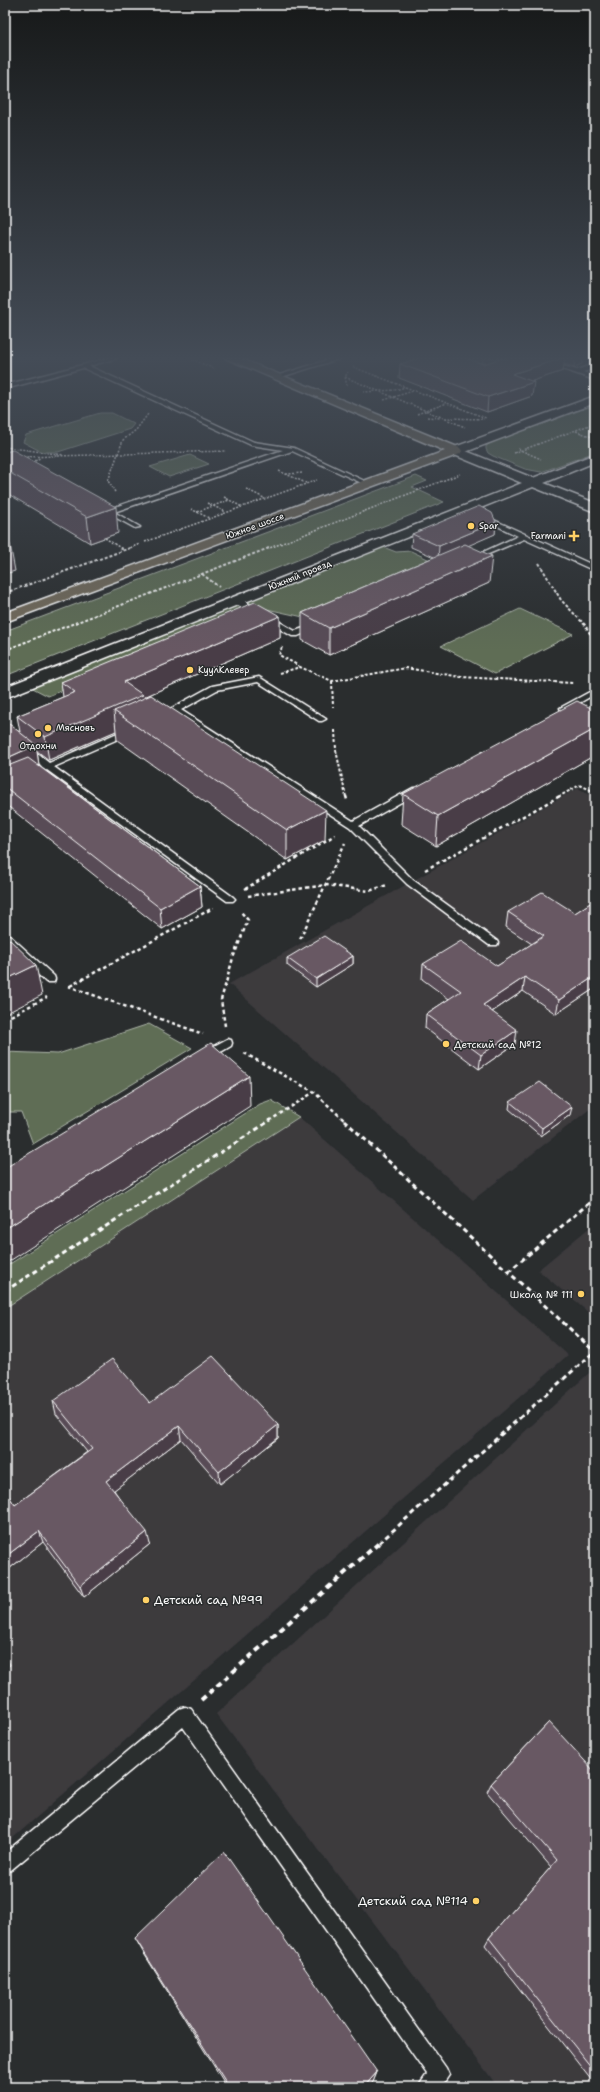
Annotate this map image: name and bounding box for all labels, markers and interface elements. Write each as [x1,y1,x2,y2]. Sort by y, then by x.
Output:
street label: Южное шоссе [224,510,286,542]
place label: Spar [479,520,499,532]
marker: Spar [466,521,476,531]
place label: Farmani [531,530,566,542]
marker: Farmani [569,531,579,541]
street label: Южный проезд [267,557,334,593]
place label: КуулКлевер [198,664,249,676]
marker: КуулКлевер [185,665,195,675]
place label: Мясновъ [56,722,95,734]
marker: Мясновъ [43,723,53,733]
marker: Отдохни [33,729,43,739]
place label: Отдохни [19,740,57,752]
place label: Детский сад №12 [454,1038,542,1051]
marker: Детский сад №12 [441,1039,451,1049]
place label: Школа № 111 [510,1288,573,1301]
marker: Школа № 111 [576,1289,586,1299]
place label: Детский сад №99 [154,1592,263,1608]
marker: Детский сад №99 [141,1595,151,1605]
place label: Детский сад №114 [358,1893,468,1909]
marker: Детский сад №114 [471,1896,481,1906]

